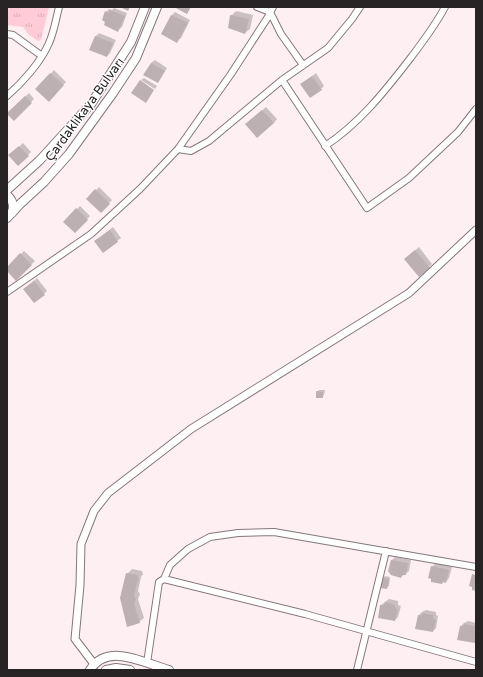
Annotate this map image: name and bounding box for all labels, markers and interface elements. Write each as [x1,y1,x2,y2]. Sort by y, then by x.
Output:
street label: Çardaklıkaya Bulvarı [42,55,128,165]

